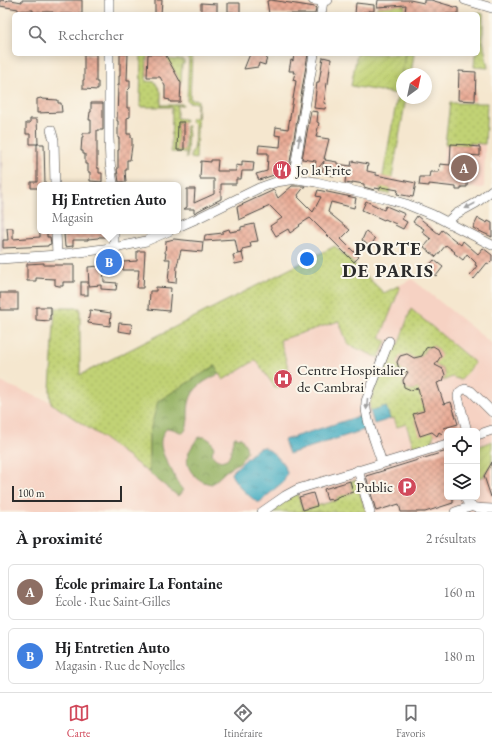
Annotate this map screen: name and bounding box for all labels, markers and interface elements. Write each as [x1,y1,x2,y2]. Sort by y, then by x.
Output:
search box [12,12,480,56]
icon: search [26,23,48,45]
text: Rechercher [58,25,124,44]
north arrow [396,68,432,104]
one-way arrow [296,135,302,147]
pin: A [451,153,477,183]
restaurant icon: Jo la Frite [271,159,293,181]
place label: Jo la Frite [294,160,351,179]
popup [37,182,181,234]
text: Hj Entretien Auto [52,190,166,209]
one-way arrow [464,203,475,209]
text: Magasin [52,209,93,226]
district label: PORTE DE PARIS [342,236,434,283]
pin: B [96,247,122,277]
your location [297,249,317,269]
place label: Centre Hospitalier de Cambrai [297,360,405,396]
hospital icon: Centre Hospitalier de Cambrai [272,368,294,390]
one-way arrow [363,398,370,410]
map controls [444,428,480,500]
button: locate [444,428,480,464]
button: layers [444,464,480,500]
parking icon: Public [396,476,418,498]
place label: Public [356,477,393,496]
scale bar [12,484,122,503]
text: 100 m [18,486,45,500]
text: À proximité [16,527,102,549]
text: 2 résultats [426,530,476,547]
text: École primaire La Fontaine [55,574,222,593]
text: A [25,584,35,601]
text: 160 m [444,584,475,601]
text: École · Rue Saint-Gilles [55,593,170,610]
text: Hj Entretien Auto [55,638,170,657]
text: B [26,648,34,665]
text: 180 m [444,648,475,665]
text: Magasin · Rue de Noyelles [55,657,185,674]
tab: Carte [67,702,90,740]
tab: Itinéraire [224,702,262,740]
tab: Favoris [396,702,425,740]

